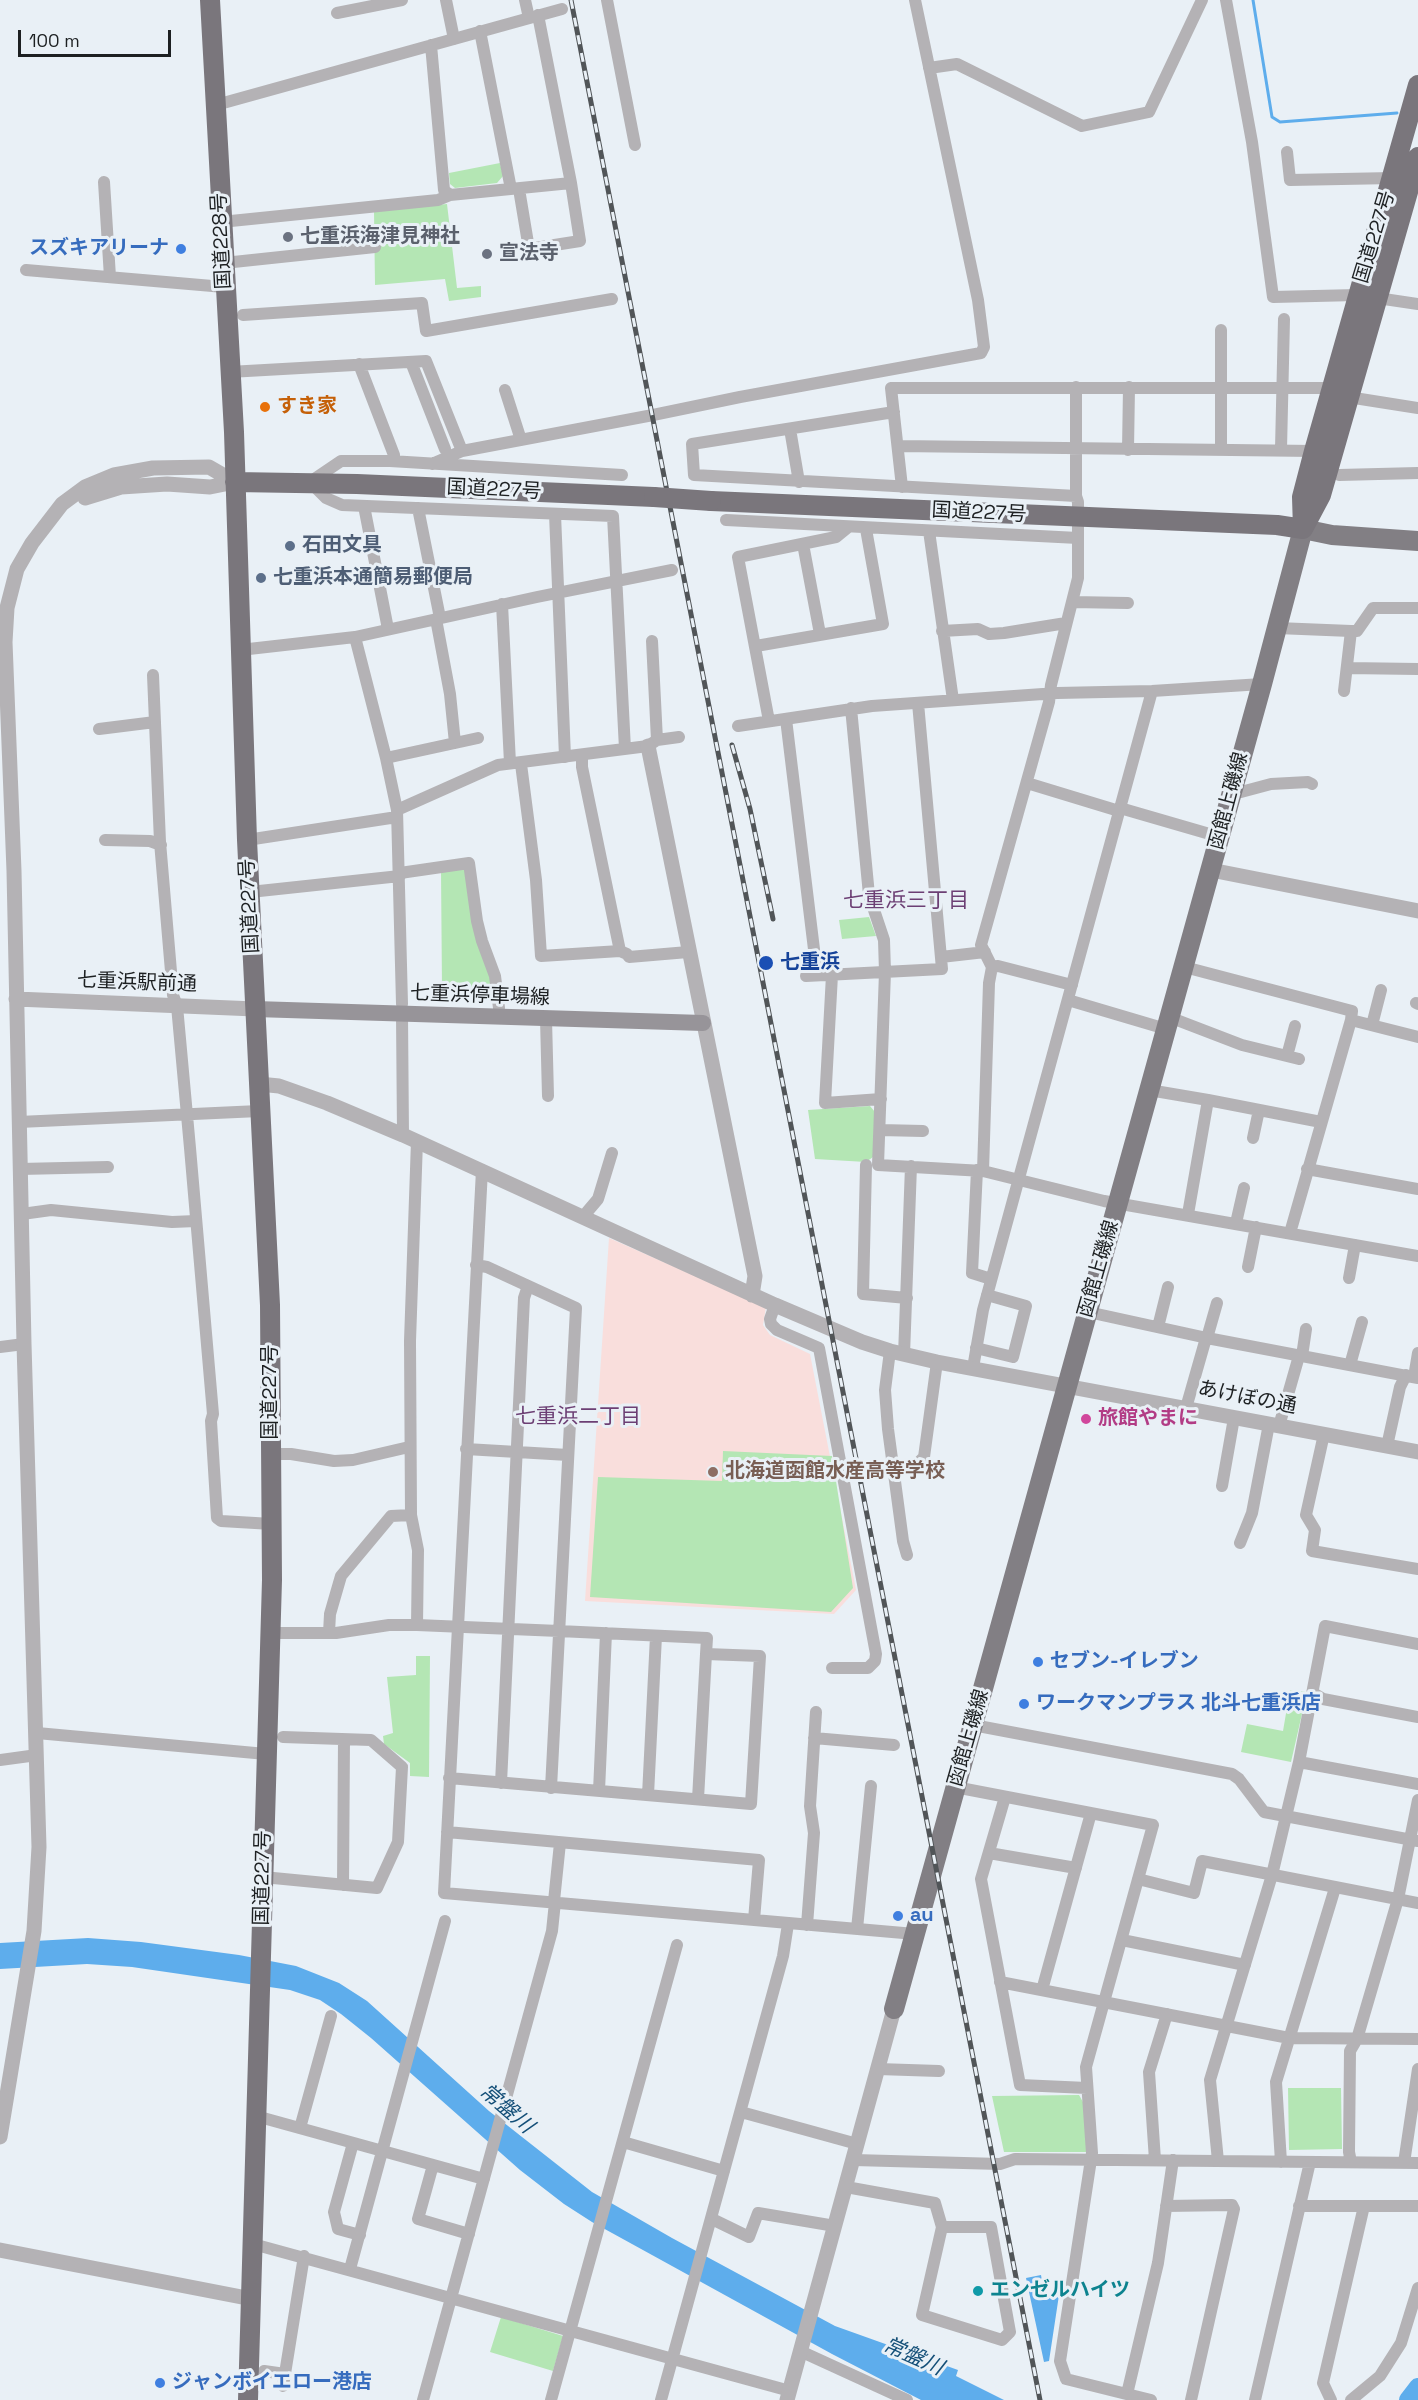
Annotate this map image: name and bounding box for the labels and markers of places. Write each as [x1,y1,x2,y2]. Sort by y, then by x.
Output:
place label: 七重浜海津見神社 [300,225,460,249]
marker: 七重浜海津見神社 [281,230,295,244]
place label: スズキアリーナ [29,237,169,261]
marker: スズキアリーナ [174,242,188,256]
place label: 宣法寺 [499,242,559,266]
marker: 宣法寺 [480,247,494,261]
place label: すき家 [277,395,337,419]
marker: すき家 [258,400,272,414]
place label: 石田文具 [302,534,382,558]
marker: 石田文具 [283,539,297,553]
place label: 七重浜本通簡易郵便局 [273,566,473,590]
marker: 七重浜本通簡易郵便局 [254,571,268,585]
place label: 七重浜 [780,951,840,975]
marker: 七重浜 [757,954,775,972]
place label: 旅館やまに [1098,1407,1198,1431]
marker: 旅館やまに [1079,1412,1093,1426]
place label: 北海道函館水産高等学校 [725,1460,945,1484]
marker: 北海道函館水産高等学校 [706,1465,720,1479]
place label: セブン-イレブン [1050,1650,1199,1674]
marker: セブン-イレブン [1031,1655,1045,1669]
place label: ワークマンプラス 北斗七重浜店 [1036,1692,1321,1716]
marker: ワークマンプラス 北斗七重浜店 [1017,1697,1031,1711]
place label: au [910,1904,934,1928]
marker: au [891,1909,905,1923]
place label: エンゼルハイツ [990,2279,1130,2303]
marker: エンゼルハイツ [971,2284,985,2298]
place label: ジャンボイエロー港店 [172,2371,372,2395]
marker: ジャンボイエロー港店 [153,2376,167,2390]

